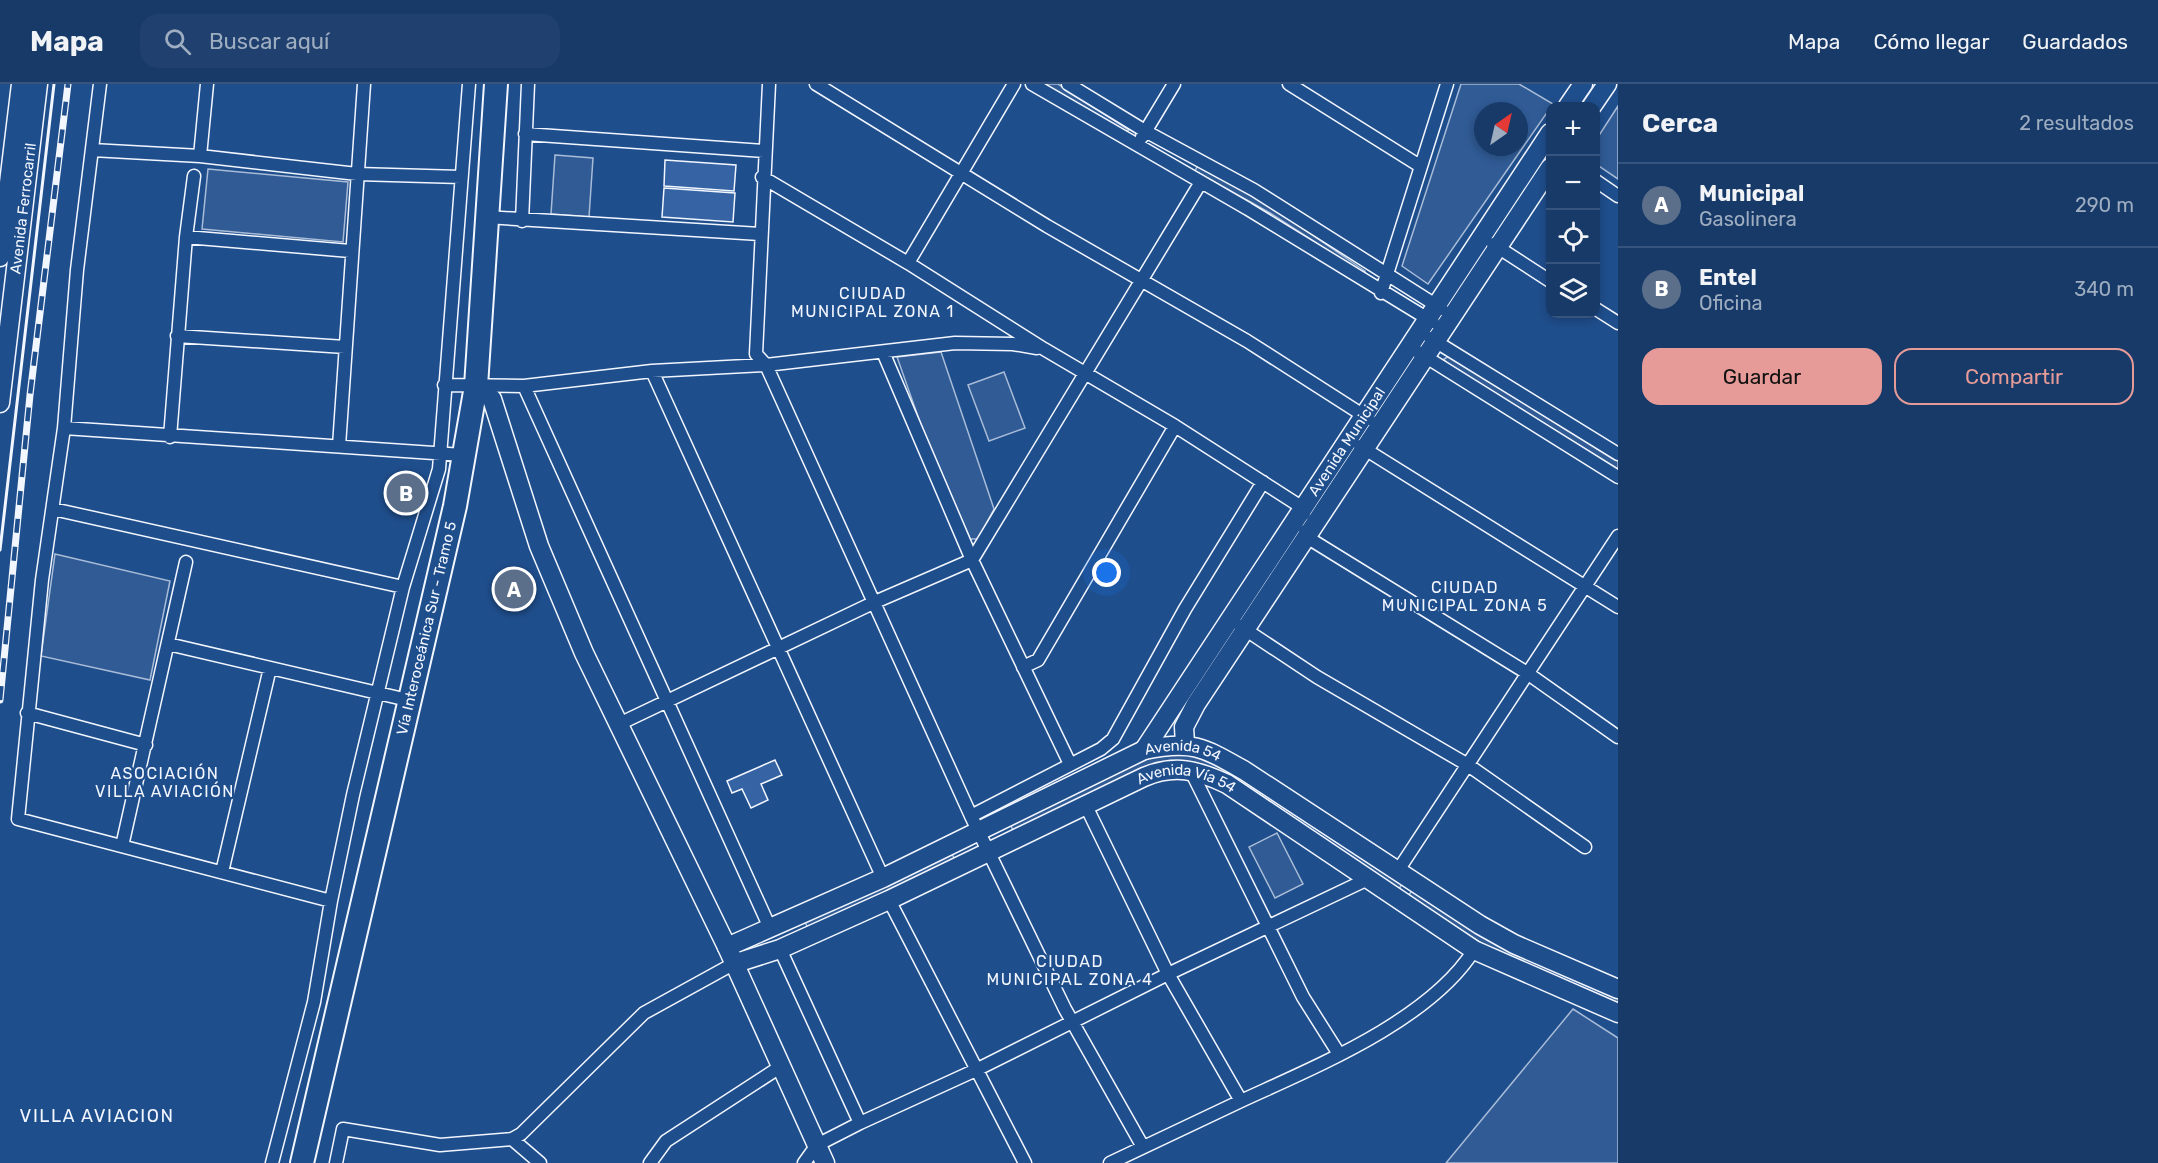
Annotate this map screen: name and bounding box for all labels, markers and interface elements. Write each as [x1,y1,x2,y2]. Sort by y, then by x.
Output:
search box [140,14,560,68]
text: Mapa [30,25,104,58]
icon: search [161,25,194,58]
text: Buscar aquí [209,28,329,55]
text: Mapa [1788,29,1840,54]
text: Cómo llegar [1873,29,1989,54]
text: Guardados [2022,29,2128,54]
north arrow [1474,102,1528,156]
map controls [1546,102,1600,318]
button: + [1546,102,1600,156]
text: Cerca [1642,108,1718,139]
text: 2 resultados [2019,111,2134,135]
street label: Avenida Ferrocarril [6,142,40,275]
button: − [1546,156,1600,210]
text: Municipal [1699,180,1804,207]
text: A [1654,193,1669,217]
text: 290 m [2075,193,2134,217]
text: Gasolinera [1699,207,1797,231]
button: locate [1546,210,1600,264]
button: layers [1546,264,1600,318]
text: Entel [1699,264,1757,291]
text: B [1654,277,1669,301]
text: 340 m [2074,277,2134,301]
district label: CIUDAD MUNICIPAL ZONA 1 [791,284,955,321]
text: Oficina [1699,291,1763,315]
button: Guardar [1642,348,1882,405]
button: Compartir [1894,348,2134,405]
street label: Avenida Municipal [1305,384,1389,499]
pin: B [386,470,426,516]
street label: Vía Interoceánica Sur - Tramo 5 [393,520,460,737]
your location [1092,558,1121,587]
pin: A [494,566,534,612]
district label: CIUDAD MUNICIPAL ZONA 5 [1382,578,1548,615]
street label: Avenida 54 [1143,736,1224,765]
street label: Avenida Vía 54 [1133,761,1240,797]
district label: ASOCIACIÓN VILLA AVIACIÓN [95,763,235,801]
district label: CIUDAD MUNICIPAL ZONA 4 [987,952,1153,989]
district label: VILLA AVIACION [20,1105,174,1127]

